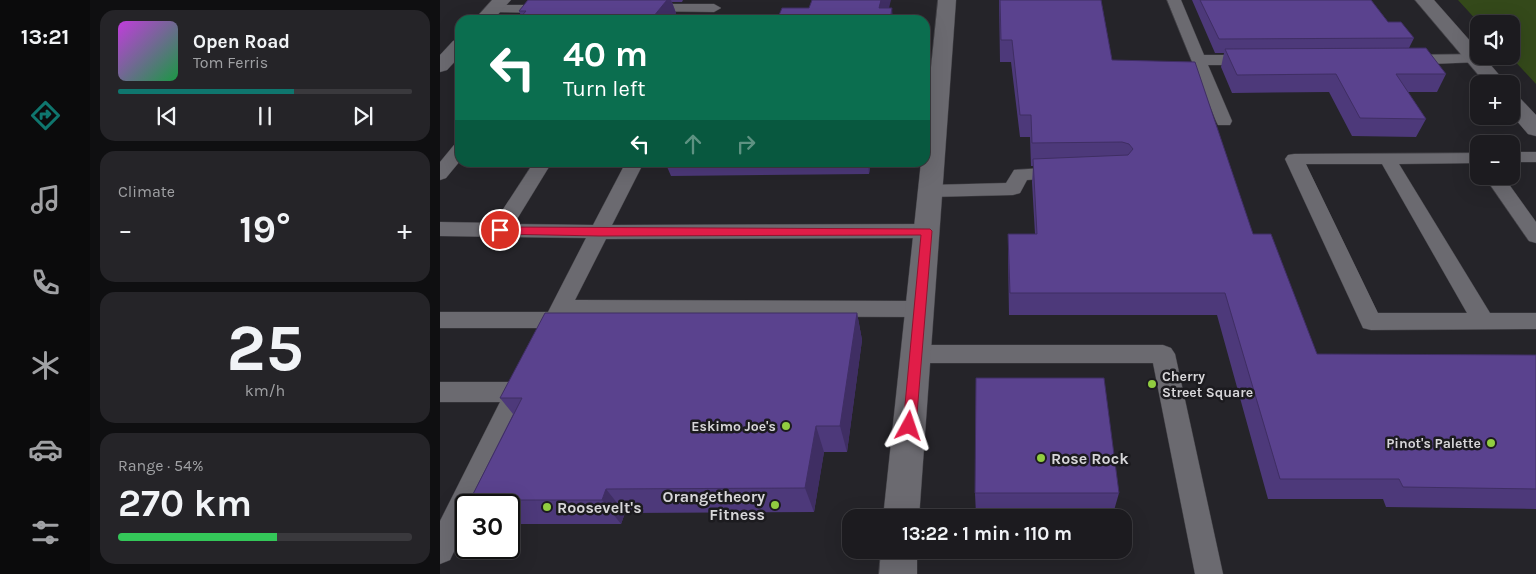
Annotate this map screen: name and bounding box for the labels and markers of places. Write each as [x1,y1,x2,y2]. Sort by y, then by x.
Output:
pin [479,209,521,251]
place label: Cherry Street Square [1162,368,1253,401]
marker: Cherry Street Square [1146,378,1158,390]
place label: Eskimo Joe's [691,418,776,435]
marker: Eskimo Joe's [780,420,792,432]
place label: Pinot's Palette [1386,435,1481,452]
marker: Pinot's Palette [1485,437,1497,449]
place label: Rose Rock [1051,449,1129,468]
marker: Rose Rock [1035,452,1047,464]
place label: Orangetheory Fitness [663,487,765,524]
place label: Roosevelt's [557,498,642,517]
marker: Orangetheory Fitness [769,499,781,511]
marker: Roosevelt's [541,501,553,513]

